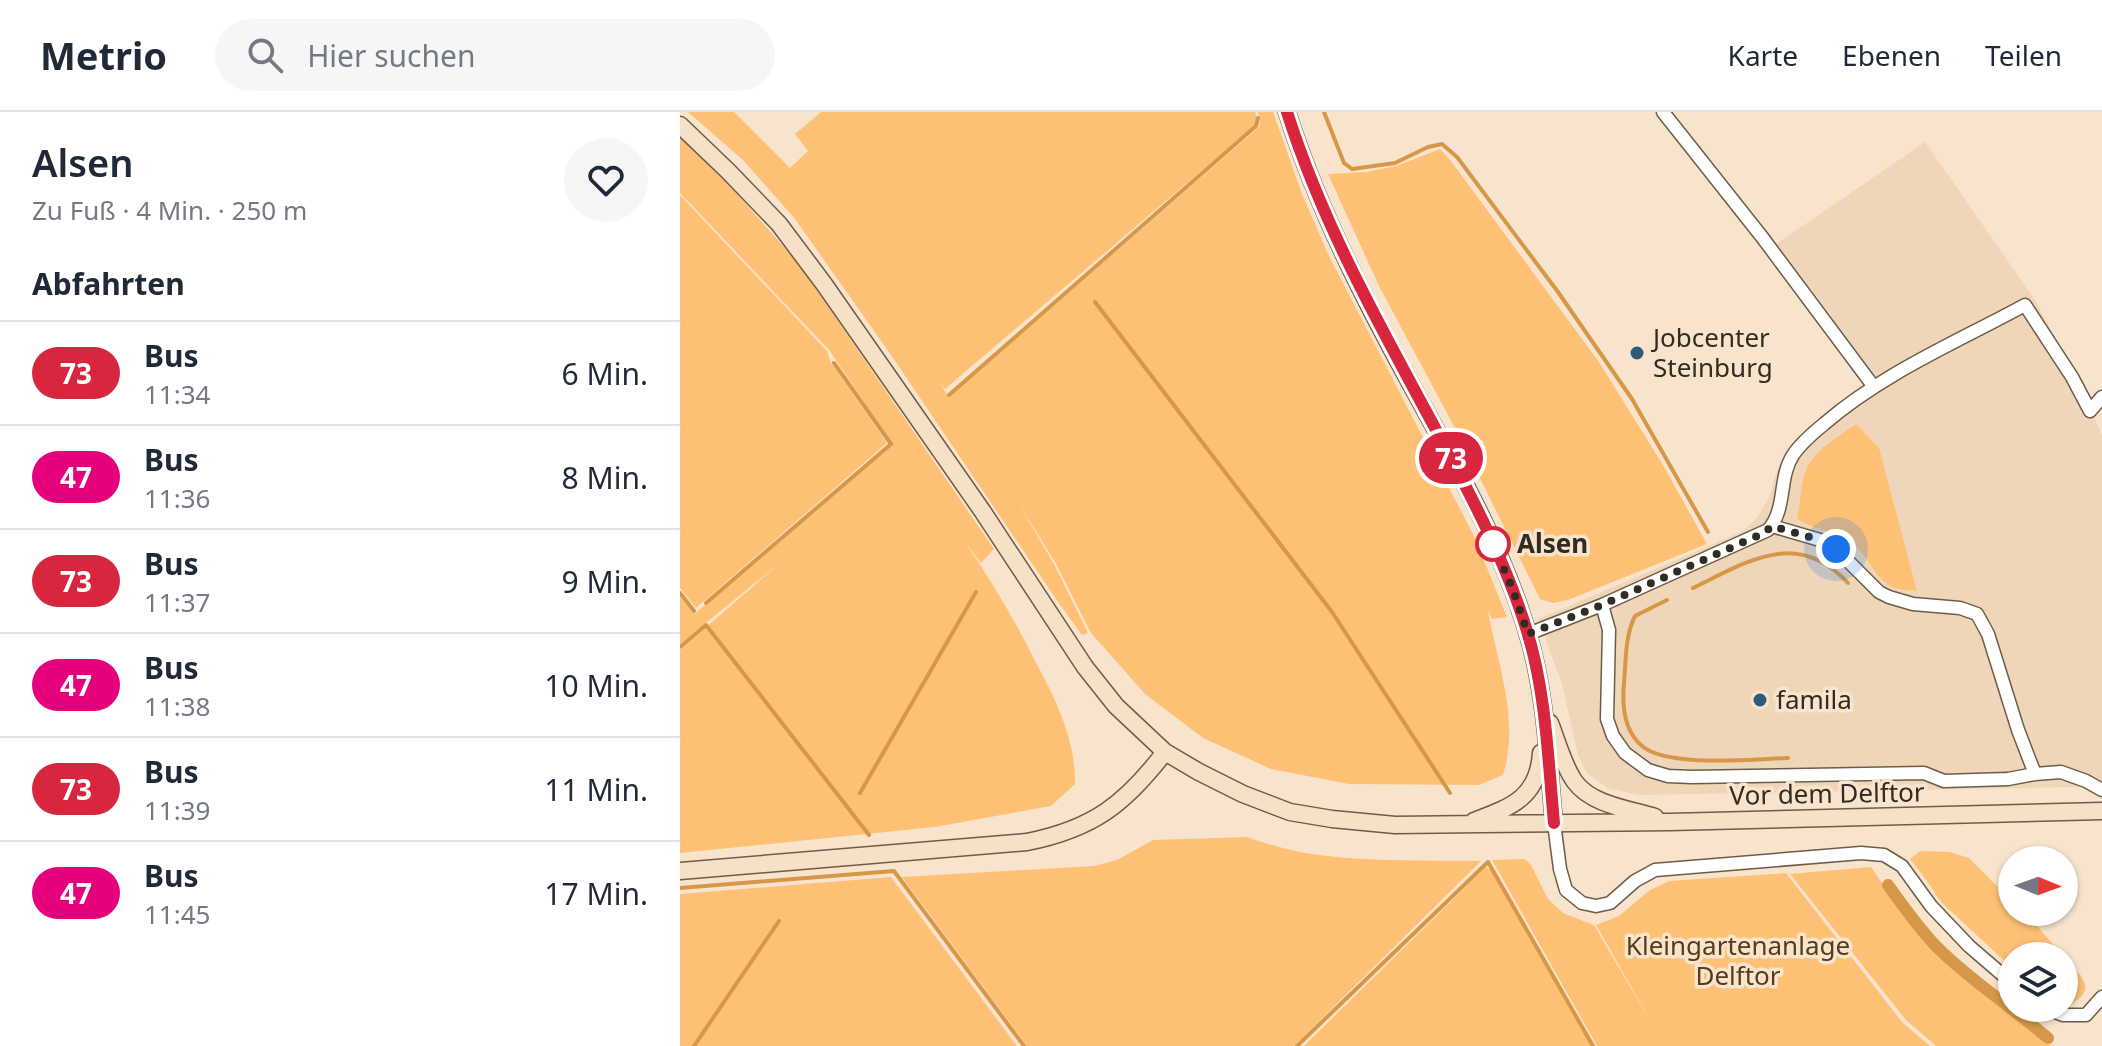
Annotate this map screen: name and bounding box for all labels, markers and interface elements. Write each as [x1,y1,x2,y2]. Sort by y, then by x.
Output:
search box [215,19,775,91]
text: Metrio [40,29,167,81]
icon: search [243,33,287,77]
text: Hier suchen [307,35,476,76]
text: Karte [1728,36,1798,74]
text: Ebenen [1842,36,1941,74]
text: Teilen [1985,36,2062,74]
text: Alsen [32,136,134,188]
button: heart [564,138,648,222]
text: Zu Fuß · 4 Min. · 250 m [32,192,307,228]
text: Abfahrten [32,263,185,304]
place label: Jobcenter Steinburg [1650,319,1773,385]
text: Bus [144,335,199,376]
marker: Jobcenter Steinburg [1628,344,1646,362]
text: 6 Min. [562,353,648,394]
text: 73 [60,354,92,392]
text: 11:34 [144,376,210,412]
line badge: 73 [1415,432,1487,484]
text: Bus [144,439,199,480]
text: 73 [1435,439,1467,477]
text: 8 Min. [562,457,648,498]
text: 47 [60,458,92,496]
text: 11:36 [144,480,210,516]
place label: Alsen [1517,525,1588,561]
marker: Alsen [1476,527,1510,561]
your location [1816,529,1856,569]
text: Bus [144,543,199,584]
text: 9 Min. [562,561,648,602]
text: 73 [60,562,92,600]
text: 11:37 [144,584,210,620]
text: Bus [144,647,199,688]
text: 10 Min. [544,665,648,706]
text: 47 [60,666,92,704]
place label: famila [1776,681,1852,717]
text: 11:38 [144,688,210,724]
marker: famila [1751,691,1769,709]
text: Bus [144,751,199,792]
text: 11 Min. [544,769,648,810]
text: 73 [60,770,92,808]
street label: Vor dem Delftor [1729,773,1925,813]
text: 11:39 [144,792,210,828]
north arrow [1998,846,2078,926]
map controls [1998,846,2078,1022]
text: Bus [144,855,199,896]
text: 17 Min. [544,873,648,914]
text: 47 [60,874,92,912]
text: 11:45 [144,896,210,932]
park label: Kleingartenanlage Delftor [1626,927,1850,993]
button: layers [1998,942,2078,1022]

